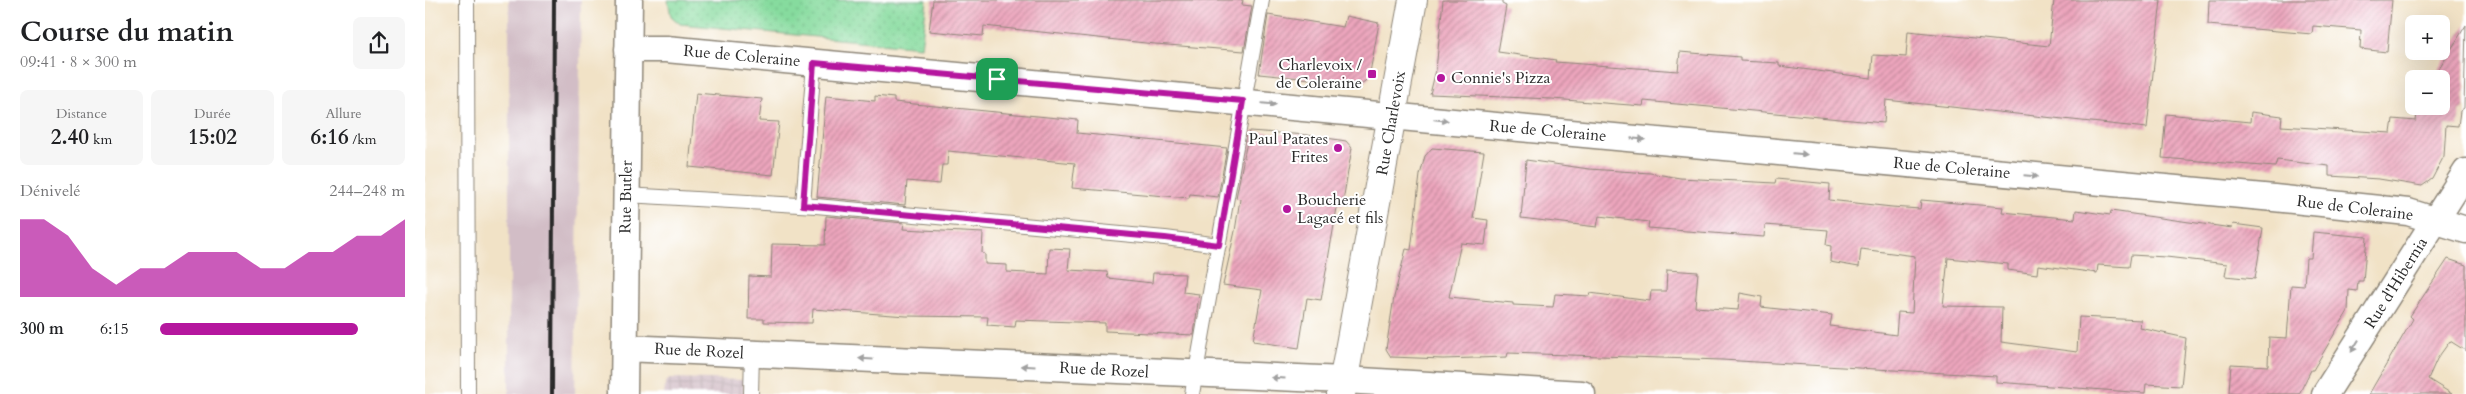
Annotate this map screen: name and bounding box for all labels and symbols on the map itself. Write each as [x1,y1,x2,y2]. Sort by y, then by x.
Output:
street label: Rue de Coleraine [683,40,801,72]
place label: Charlevoix / de Coleraine [1276,54,1363,94]
pin [976,58,1018,100]
place label: Connie's Pizza [1451,67,1550,89]
marker: Charlevoix / de Coleraine [1366,68,1378,80]
street label: Rue Charlevoix [1371,69,1411,177]
marker: Connie's Pizza [1435,72,1447,84]
one-way arrow [1262,100,1278,108]
street label: Rue de Coleraine [1489,115,1607,147]
one-way arrow [1434,116,1450,124]
place label: Paul Patates Frites [1248,128,1328,168]
one-way arrow [1630,135,1646,143]
marker: Paul Patates Frites [1332,142,1344,154]
one-way arrow [1792,150,1808,158]
street label: Rue de Coleraine [1893,152,2011,184]
street label: Rue Butler [614,160,638,234]
one-way arrow [2024,172,2040,180]
place label: Boucherie Lagacé et fils [1297,189,1383,229]
street label: Rue de Coleraine [2295,190,2415,226]
marker: Boucherie Lagacé et fils [1281,203,1293,215]
street label: Rue d'Hibernia [2359,233,2433,333]
street label: Rue de Rozel [654,338,744,364]
one-way arrow [2351,340,2360,353]
one-way arrow [857,354,873,362]
street label: Rue de Rozel [1059,357,1149,383]
one-way arrow [1020,362,1036,370]
one-way arrow [1269,374,1285,382]

